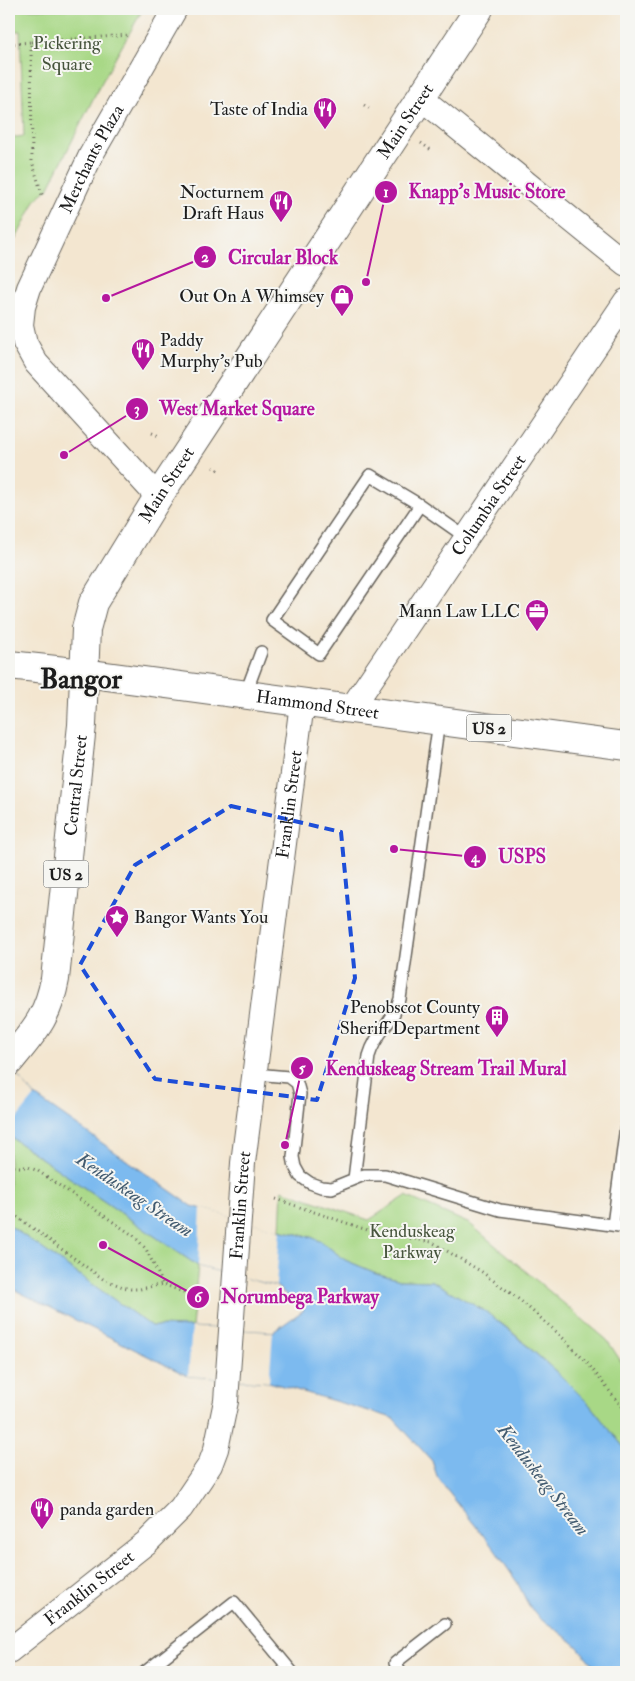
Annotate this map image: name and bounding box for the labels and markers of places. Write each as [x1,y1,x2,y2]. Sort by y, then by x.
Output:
restaurant icon: Taste of India [312,96,338,130]
place label: Taste of India [210,98,309,121]
callout: Knapp's Music Store [374,175,576,209]
place label: Nocturnem Draft Haus [180,181,264,225]
restaurant icon: Nocturnem Draft Haus [268,189,294,223]
callout: Circular Block [193,240,348,274]
shop icon: Out On A Whimsey [329,283,355,317]
place label: Out On A Whimsey [179,285,325,308]
place label: Paddy Murphy's Pub [160,329,263,373]
restaurant icon: Paddy Murphy's Pub [130,337,156,371]
callout: West Market Square [125,392,325,426]
office icon: Mann Law LLC [524,598,550,632]
place label: Mann Law LLC [399,600,520,623]
callout: USPS [463,840,556,874]
place icon: Bangor Wants You [104,904,130,938]
place label: Bangor Wants You [134,906,268,929]
place label: Penobscot County Sheriff Department [340,996,481,1040]
building icon: Penobscot County Sheriff Department [484,1004,510,1038]
callout: Kenduskeag Stream Trail Mural [290,1051,576,1085]
callout: Norumbega Parkway [186,1280,389,1314]
restaurant icon: panda garden [29,1496,55,1530]
place label: panda garden [59,1498,154,1521]

